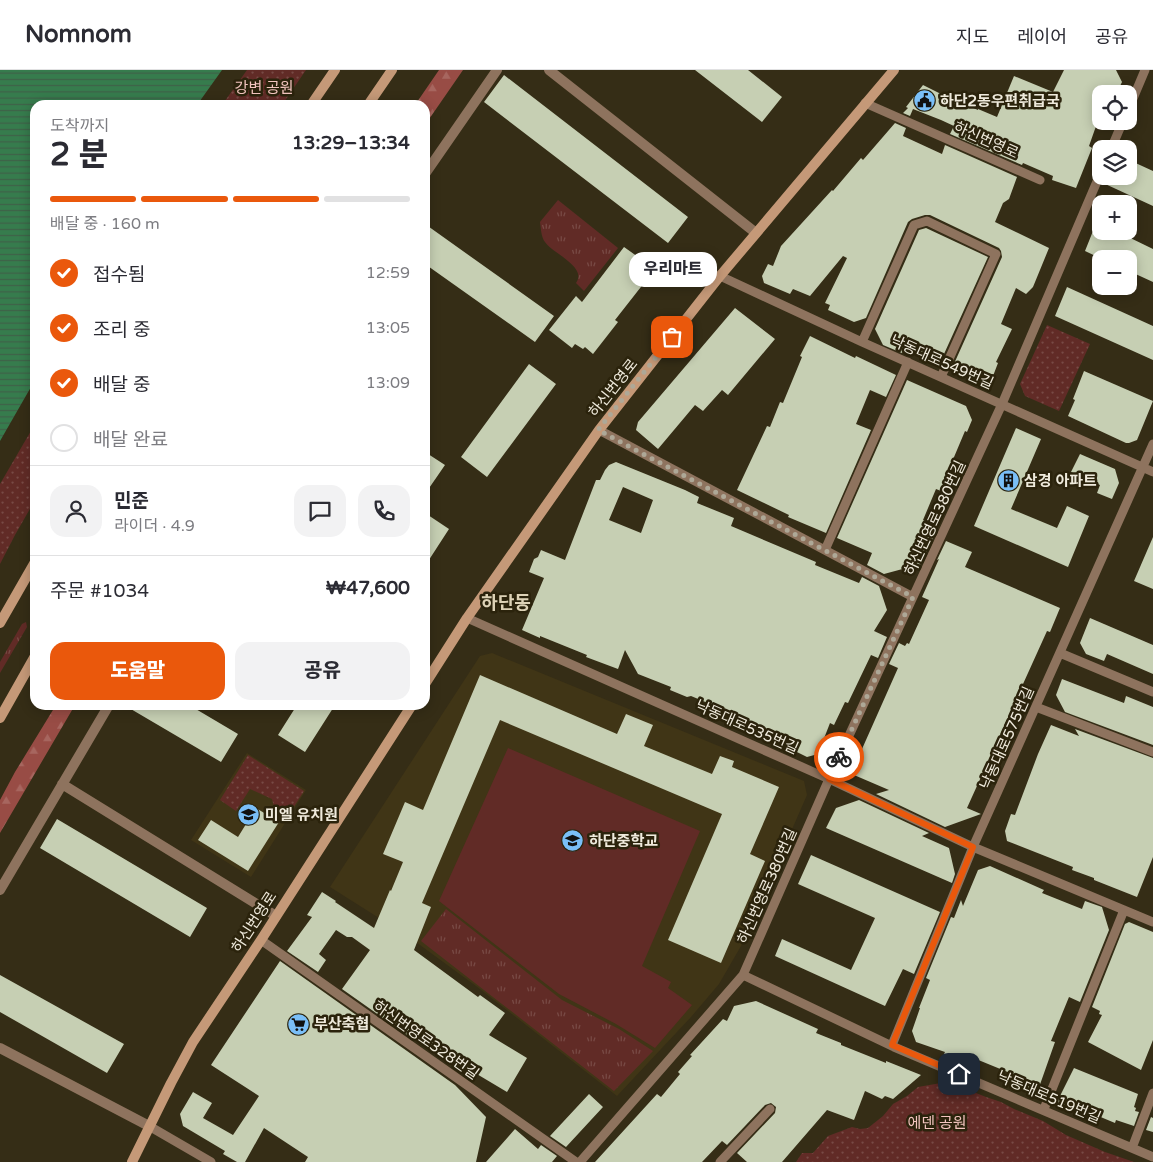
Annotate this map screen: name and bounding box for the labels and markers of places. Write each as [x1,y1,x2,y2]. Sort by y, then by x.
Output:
public building icon: 하단2동우편취급국 [912,89,936,113]
place label: 하단2동우편취급국 [940,92,1060,110]
callout: 우리마트 [628,252,716,287]
pin [651,316,693,358]
building icon: 삼경 아파트 [996,469,1020,493]
place label: 삼경 아파트 [1024,472,1097,490]
school or university icon: 미엘 유치원 [237,803,261,827]
place label: 미엘 유치원 [265,806,338,824]
school or university icon: 하단중학교 [561,829,585,853]
place label: 하단중학교 [589,832,658,850]
supermarket icon: 부산축협 [286,1012,310,1036]
place label: 부산축협 [314,1015,369,1033]
pin [938,1053,980,1095]

